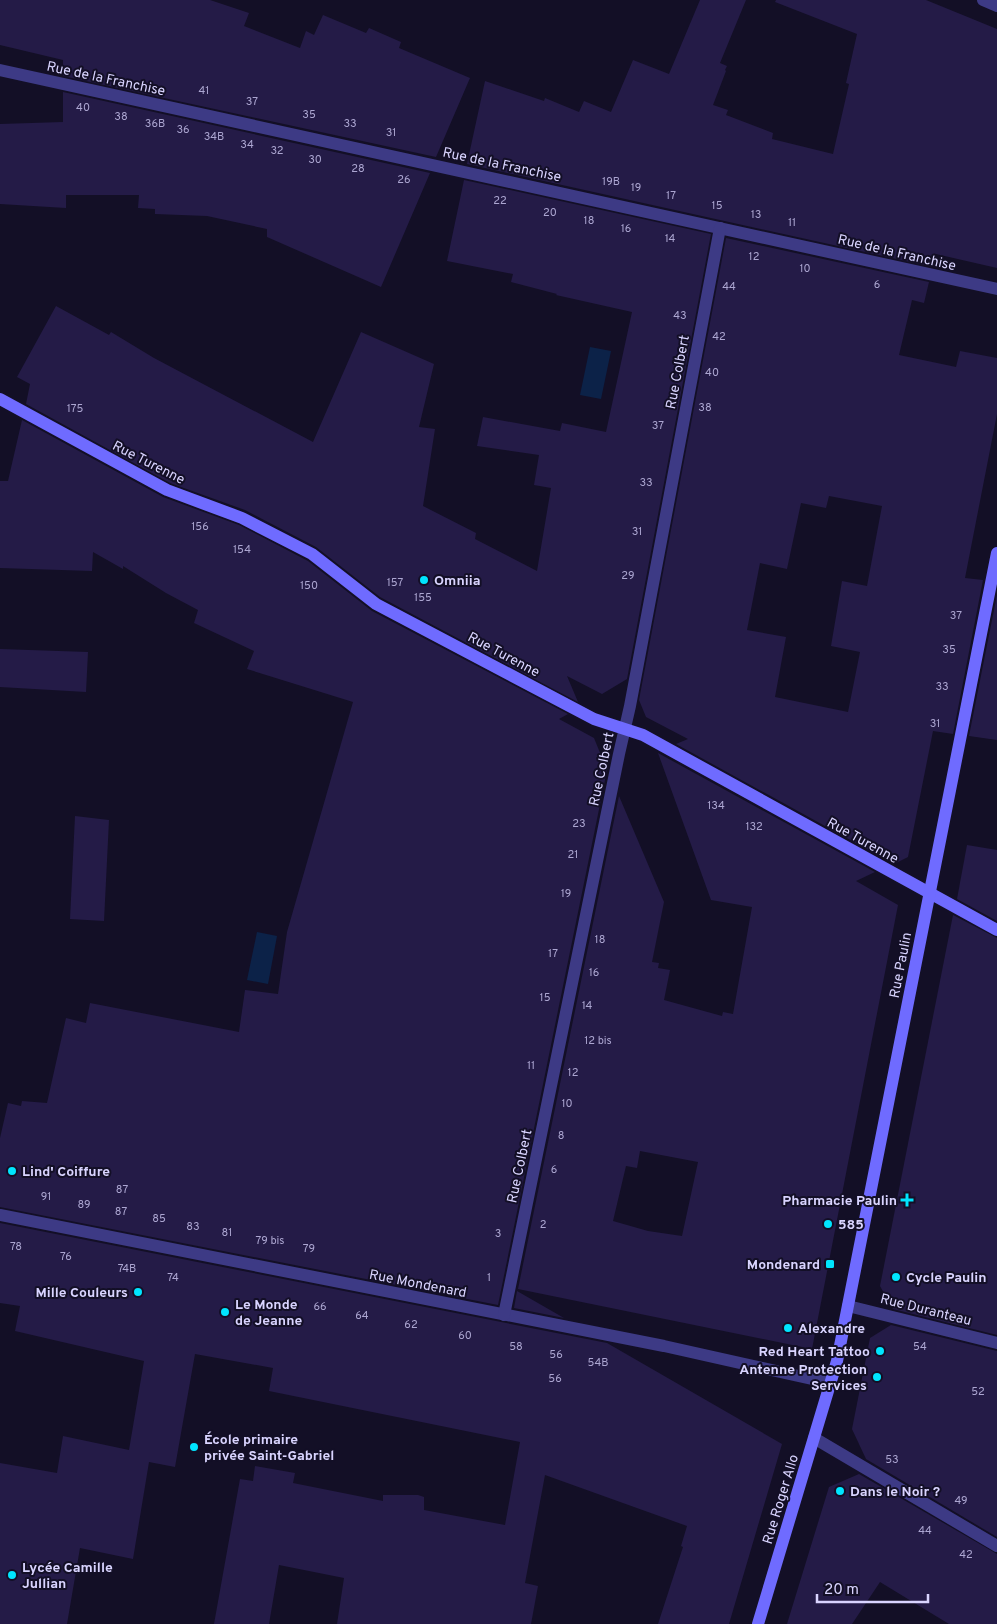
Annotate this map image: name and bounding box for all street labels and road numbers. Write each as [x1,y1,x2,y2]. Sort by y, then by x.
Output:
street label: Rue de la Franchise [45,59,167,100]
street label: Rue de la Franchise [441,145,563,186]
street label: Rue de la Franchise [836,232,957,275]
street label: Rue Colbert [663,334,694,411]
street label: Rue Turenne [109,438,187,489]
street label: Rue Turenne [464,629,542,681]
street label: Rue Colbert [586,731,619,808]
street label: Rue Turenne [824,815,901,868]
street label: Rue Paulin [887,931,916,1000]
street label: Rue Colbert [504,1128,537,1205]
street label: Rue Mondenard [368,1267,468,1302]
street label: Rue Duranteau [878,1291,973,1330]
street label: Rue Roger Allo [760,1452,803,1546]

